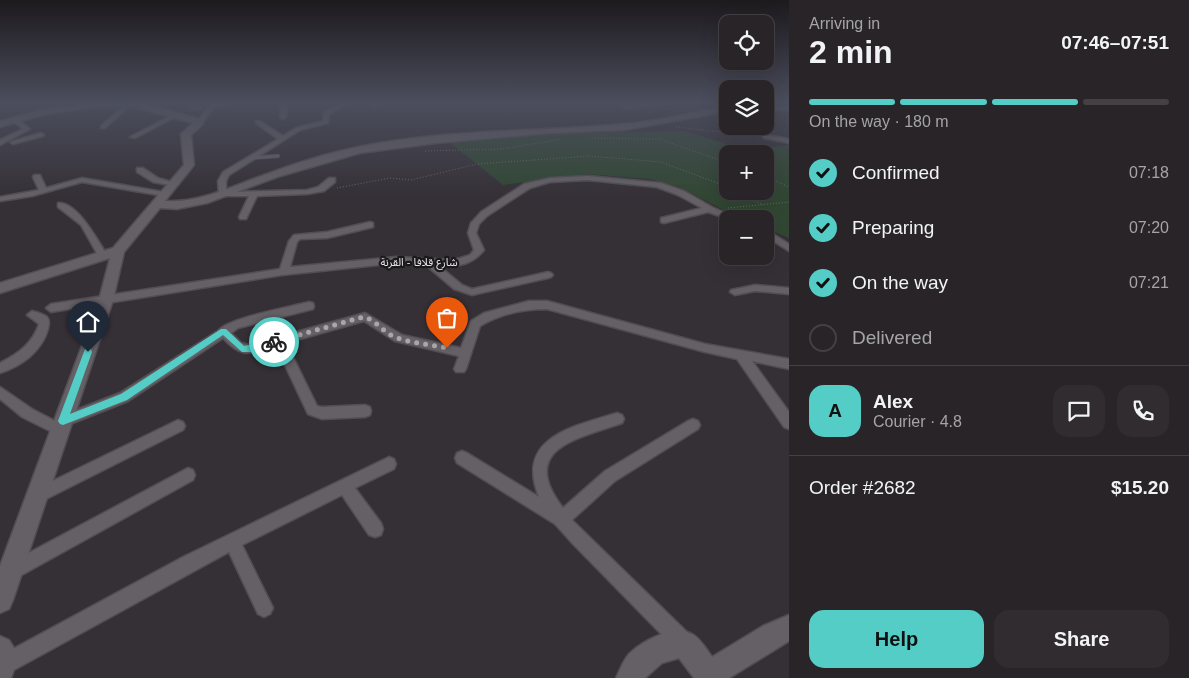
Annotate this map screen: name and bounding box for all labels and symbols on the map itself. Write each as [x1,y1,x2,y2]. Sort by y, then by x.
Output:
street label: شارع قلافا - القرنة [380,256,458,270]
pin [426,297,468,348]
pin [67,301,109,352]
courier [249,317,299,367]

